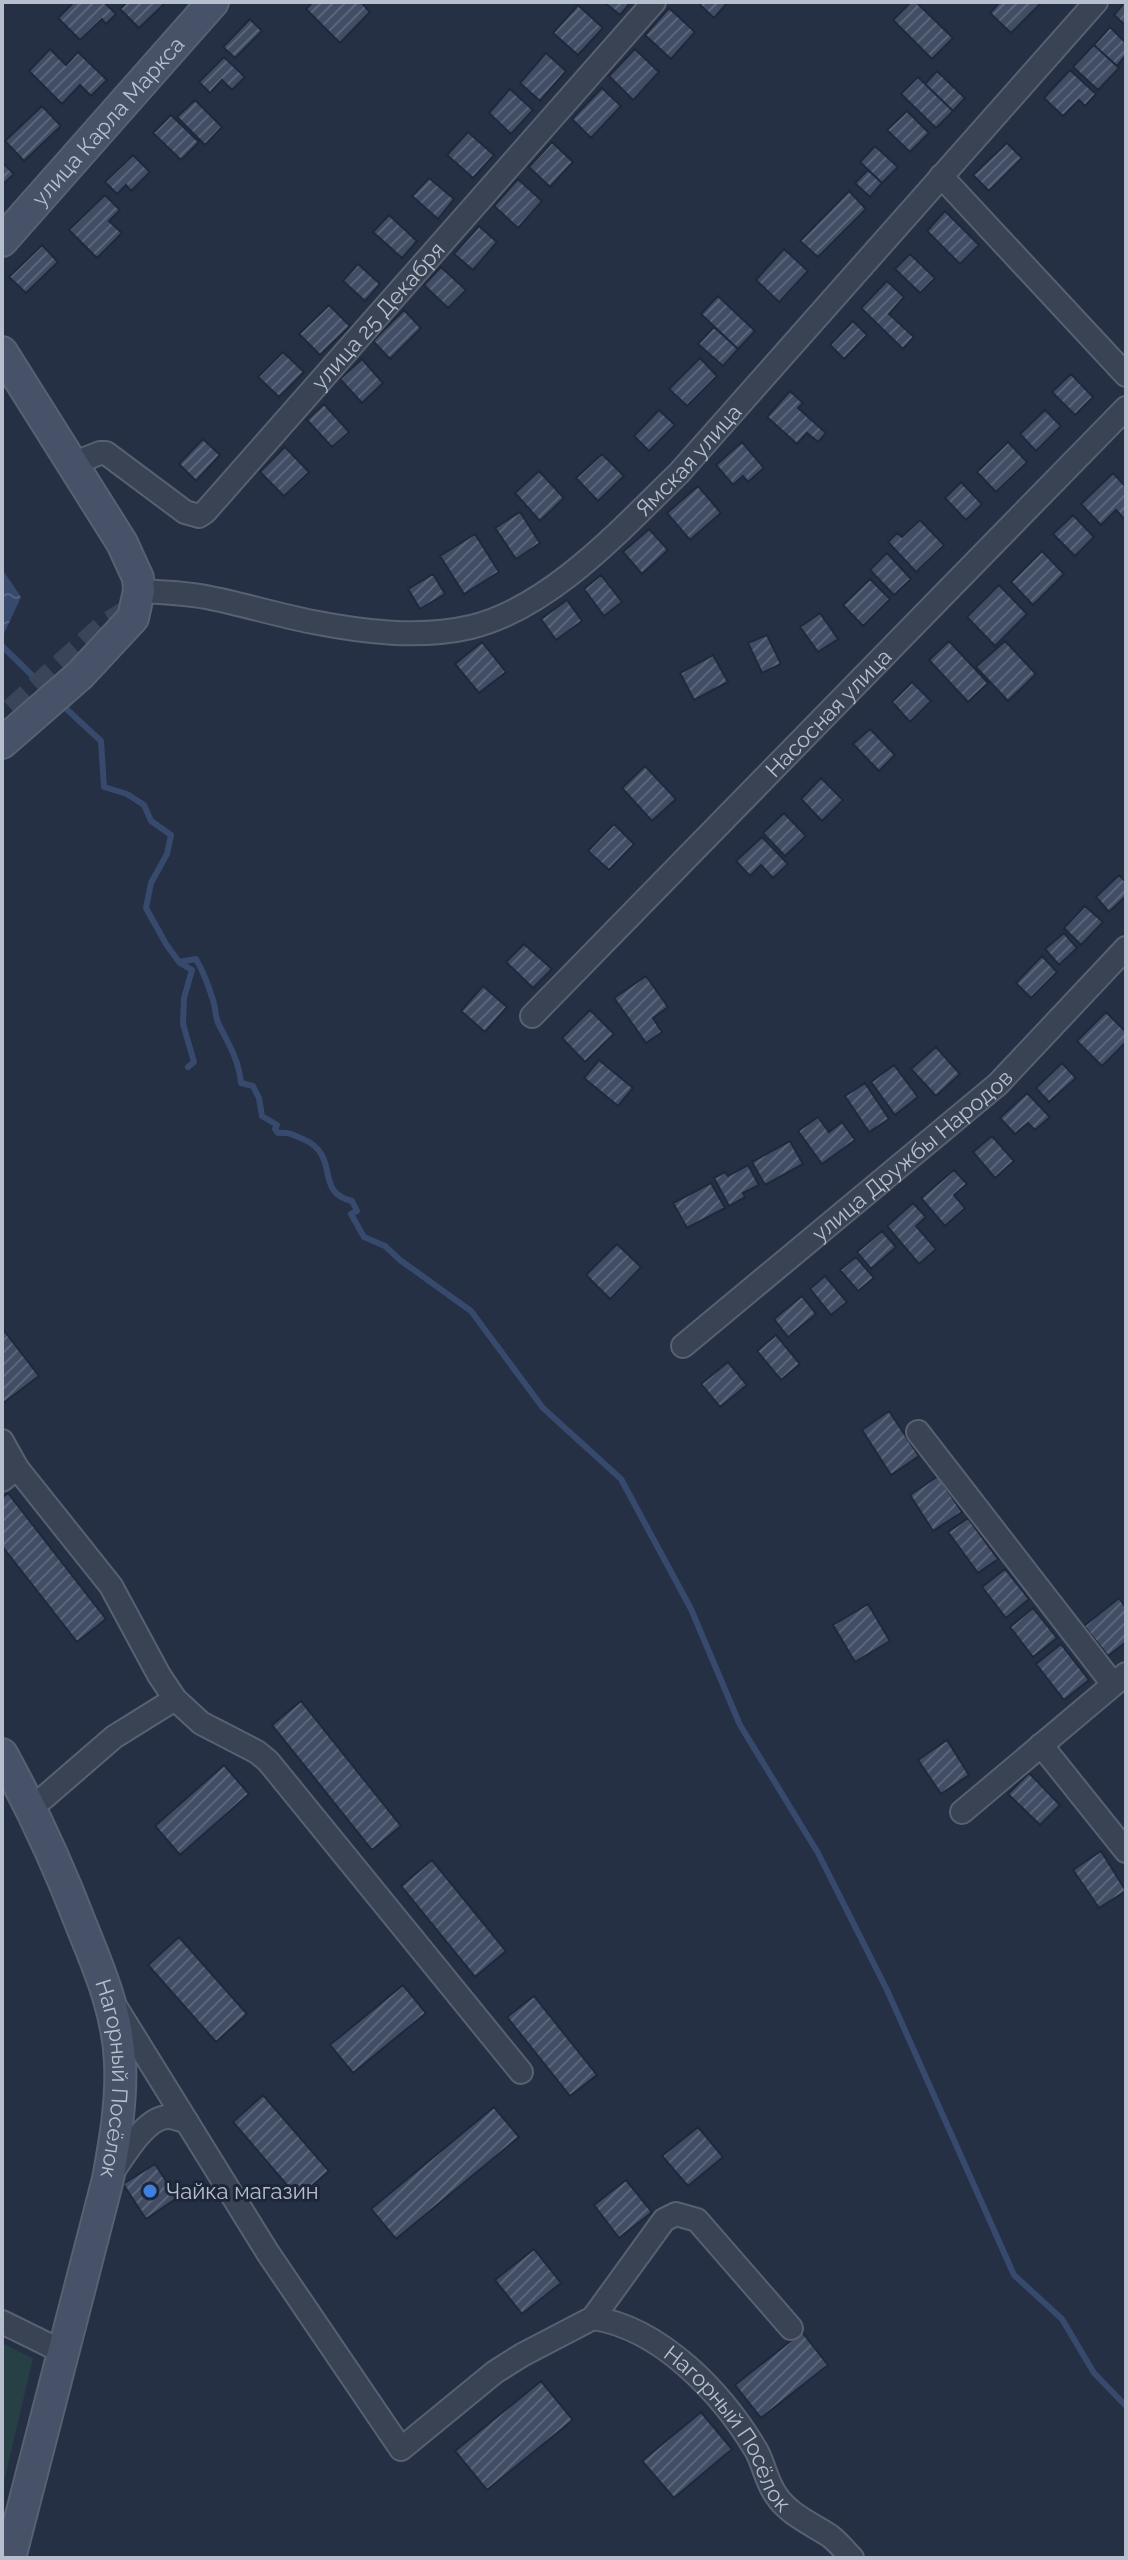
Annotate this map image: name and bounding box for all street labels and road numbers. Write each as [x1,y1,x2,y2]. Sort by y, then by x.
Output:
street label: улица Карла Маркса [26,31,190,211]
street label: улица 25 Декабря [306,236,450,395]
street label: Ямская улица [630,399,747,522]
street label: Насосная улица [760,643,897,782]
street label: улица Дружбы Народов [806,1064,1018,1246]
street label: Нагорный Посёлок [90,1976,133,2180]
street label: Нагорный Посёлок [659,2340,796,2517]

